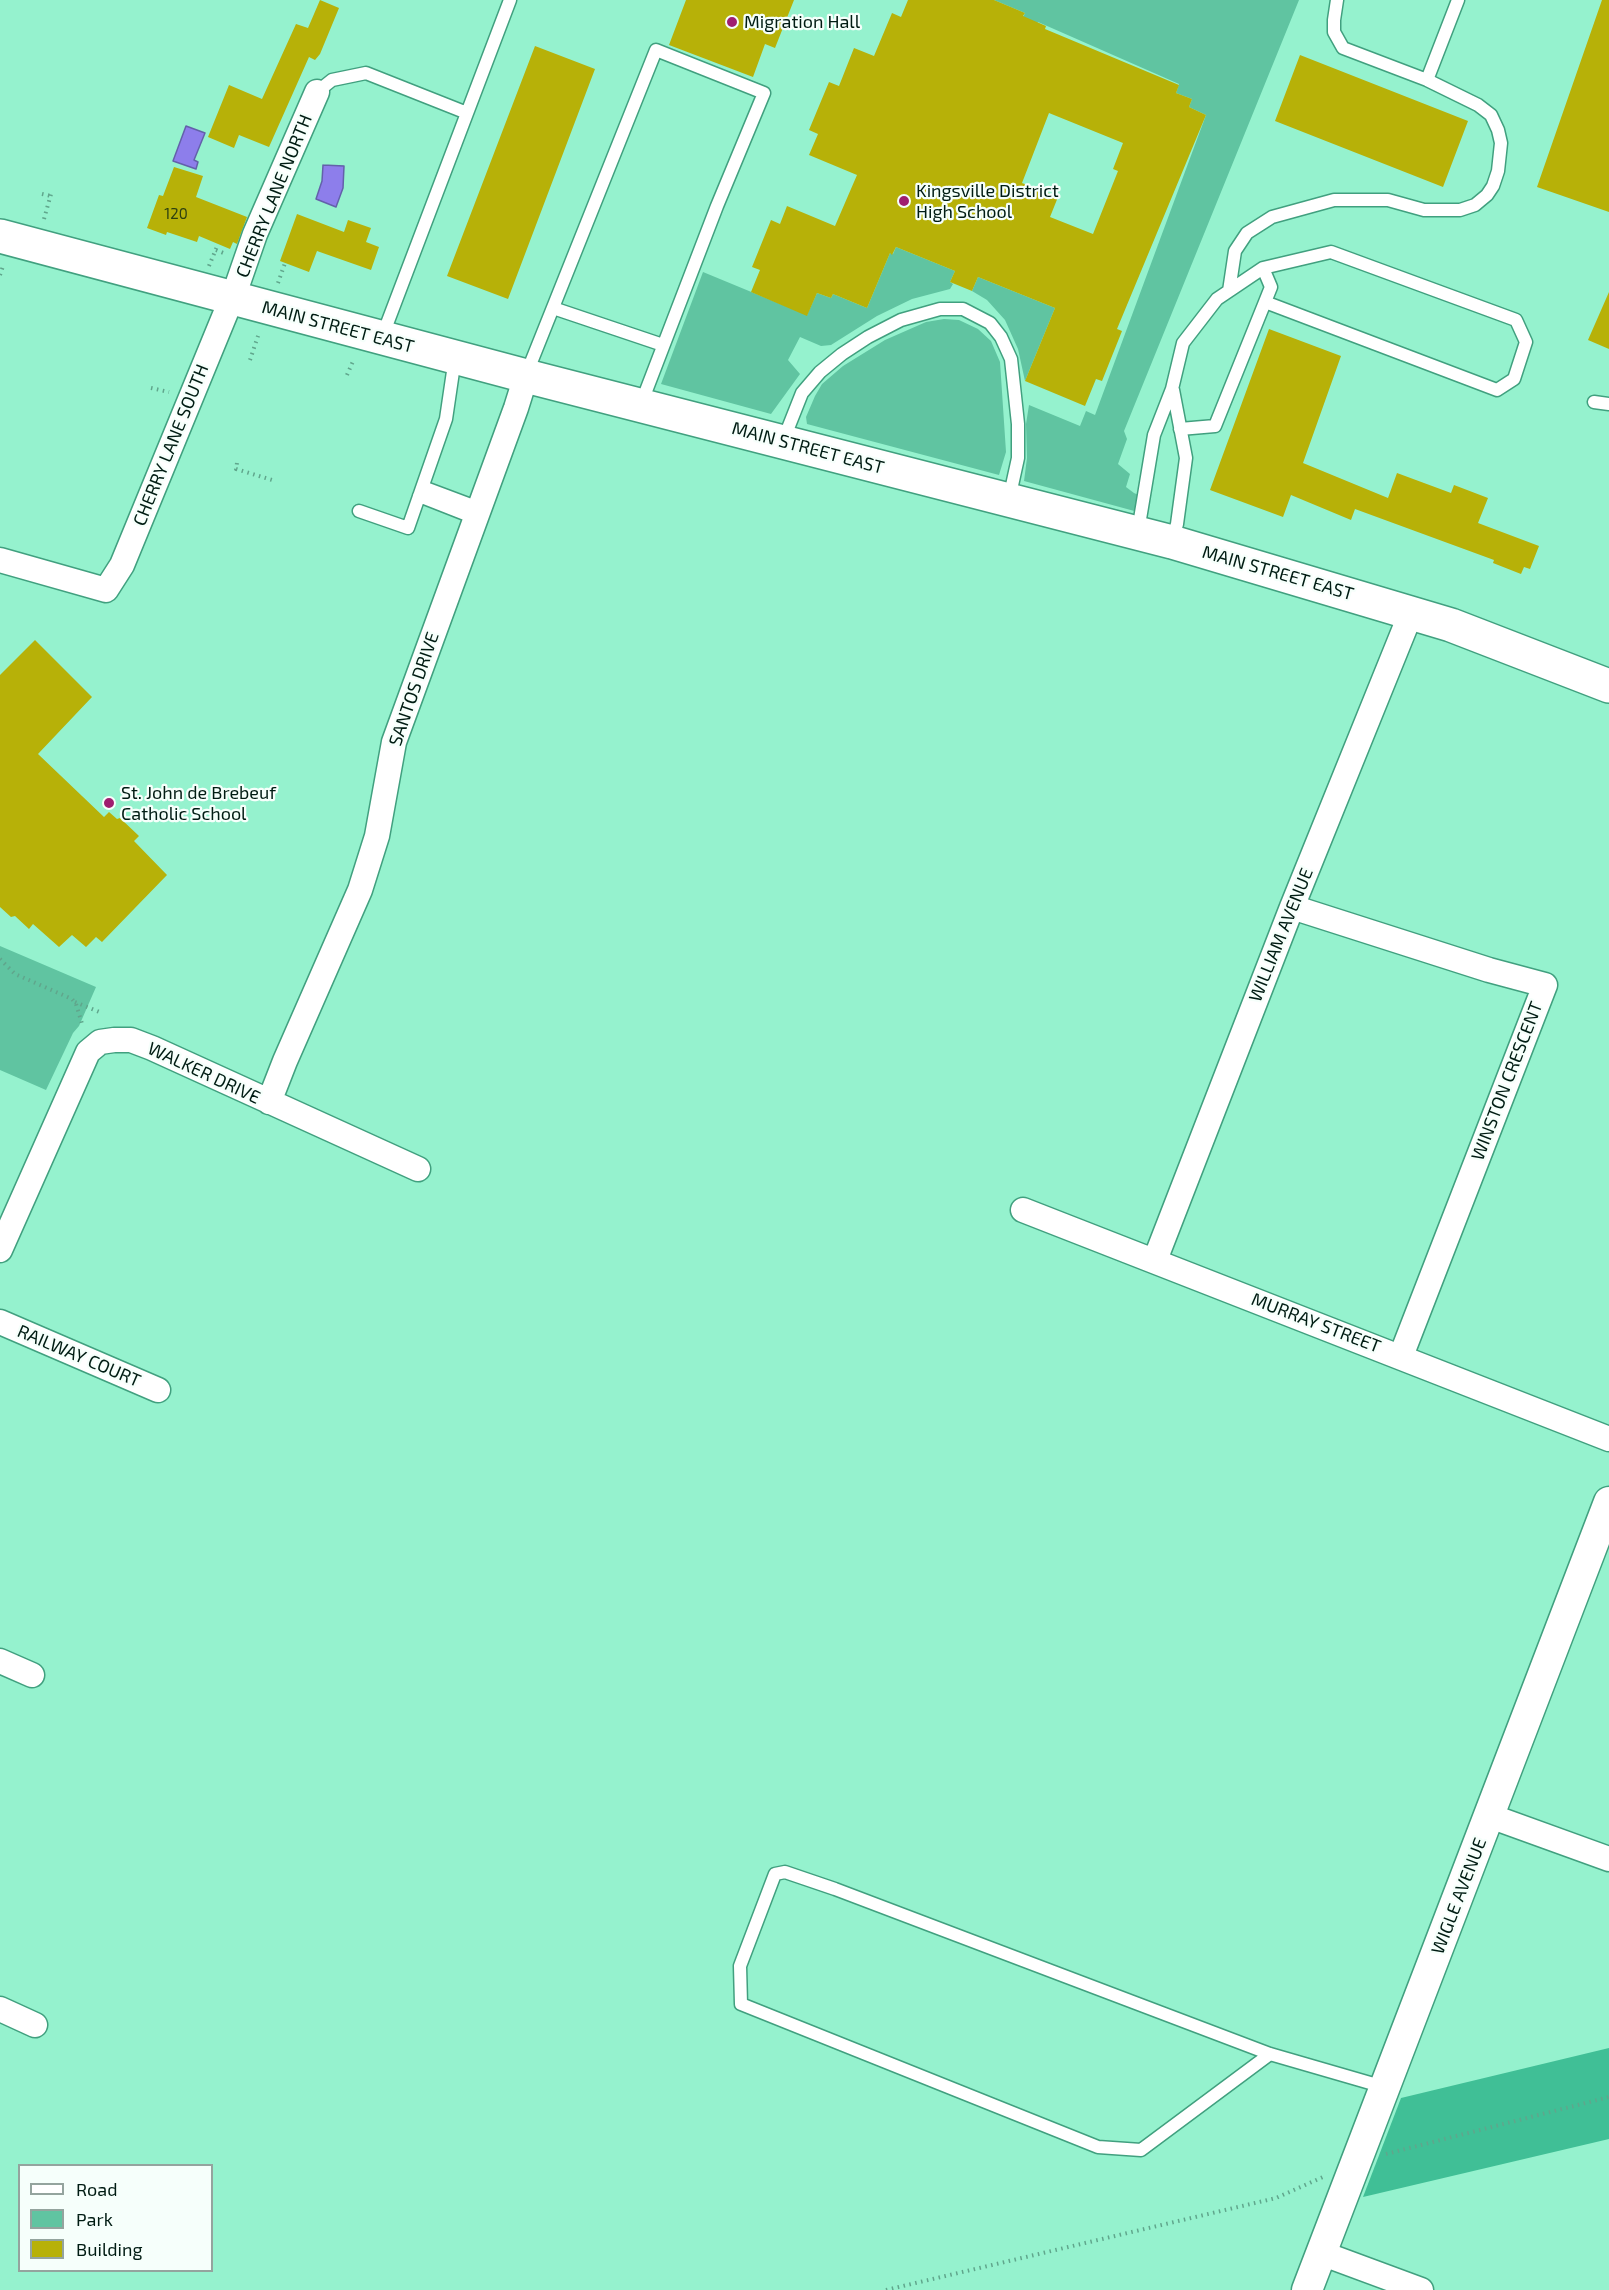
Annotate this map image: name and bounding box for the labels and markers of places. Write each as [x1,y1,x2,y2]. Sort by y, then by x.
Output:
place label: Migration Hall [744,11,860,33]
marker: Migration Hall [725,15,739,29]
place label: Kingsville District High School [916,180,1059,222]
marker: Kingsville District High School [897,194,911,208]
place label: St. John de Brebeuf Catholic School [121,782,276,824]
marker: St. John de Brebeuf Catholic School [102,796,116,810]

